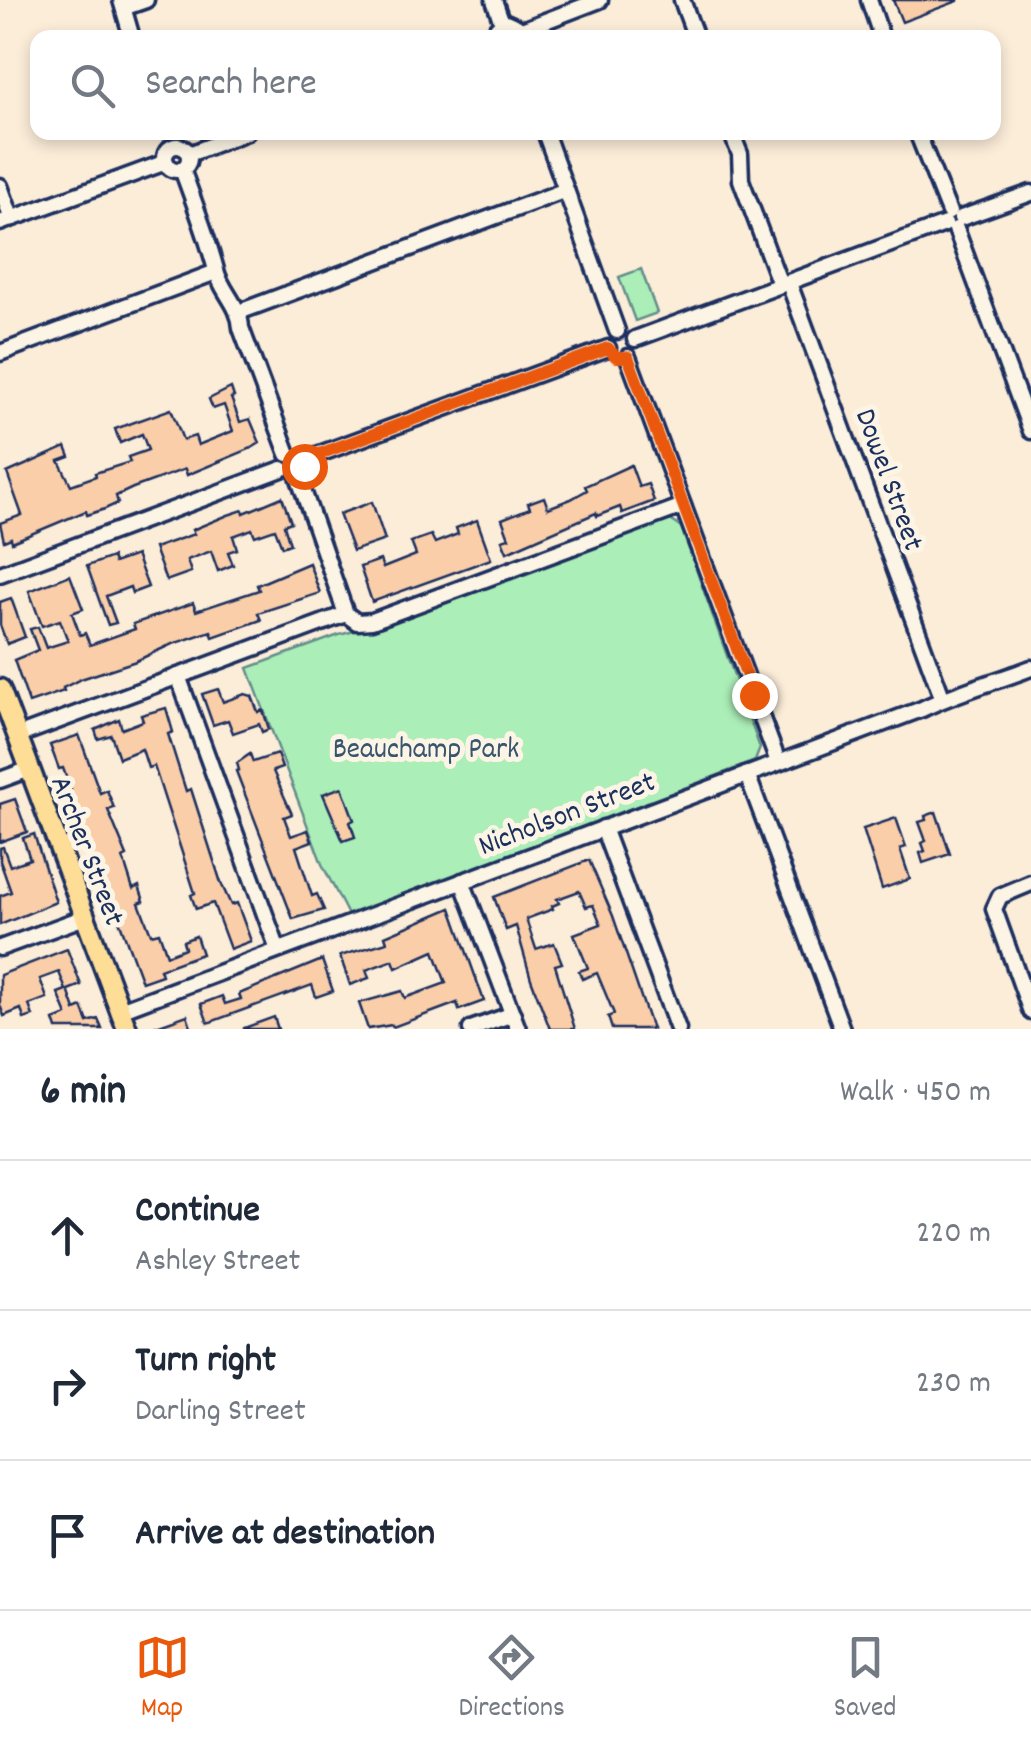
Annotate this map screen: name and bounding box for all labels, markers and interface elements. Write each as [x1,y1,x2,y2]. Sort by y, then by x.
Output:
search box [30,30,1001,140]
icon: search [65,58,120,113]
text: Search here [145,58,317,113]
street label: Dowel Street [841,404,932,558]
route start [282,444,328,490]
route end [732,673,778,719]
park label: Beauchamp Park [333,730,519,773]
street label: Nicholson Street [473,763,662,870]
street label: Archer Street [37,770,133,933]
text: 6 min [40,1064,126,1124]
text: Walk · 450 m [840,1071,991,1117]
text: Continue [135,1185,260,1240]
icon: ahead [40,1208,95,1263]
text: 220 m [916,1212,991,1258]
text: Ashley Street [135,1240,300,1286]
text: Turn right [135,1335,276,1390]
icon: right [40,1358,95,1413]
text: 230 m [916,1362,991,1408]
text: Darling Street [135,1390,306,1436]
icon: arrive [40,1508,95,1563]
text: Arrive at destination [135,1508,435,1563]
tab: Map [135,1630,190,1730]
tab: Directions [459,1630,565,1730]
tab: Saved [834,1630,896,1730]

